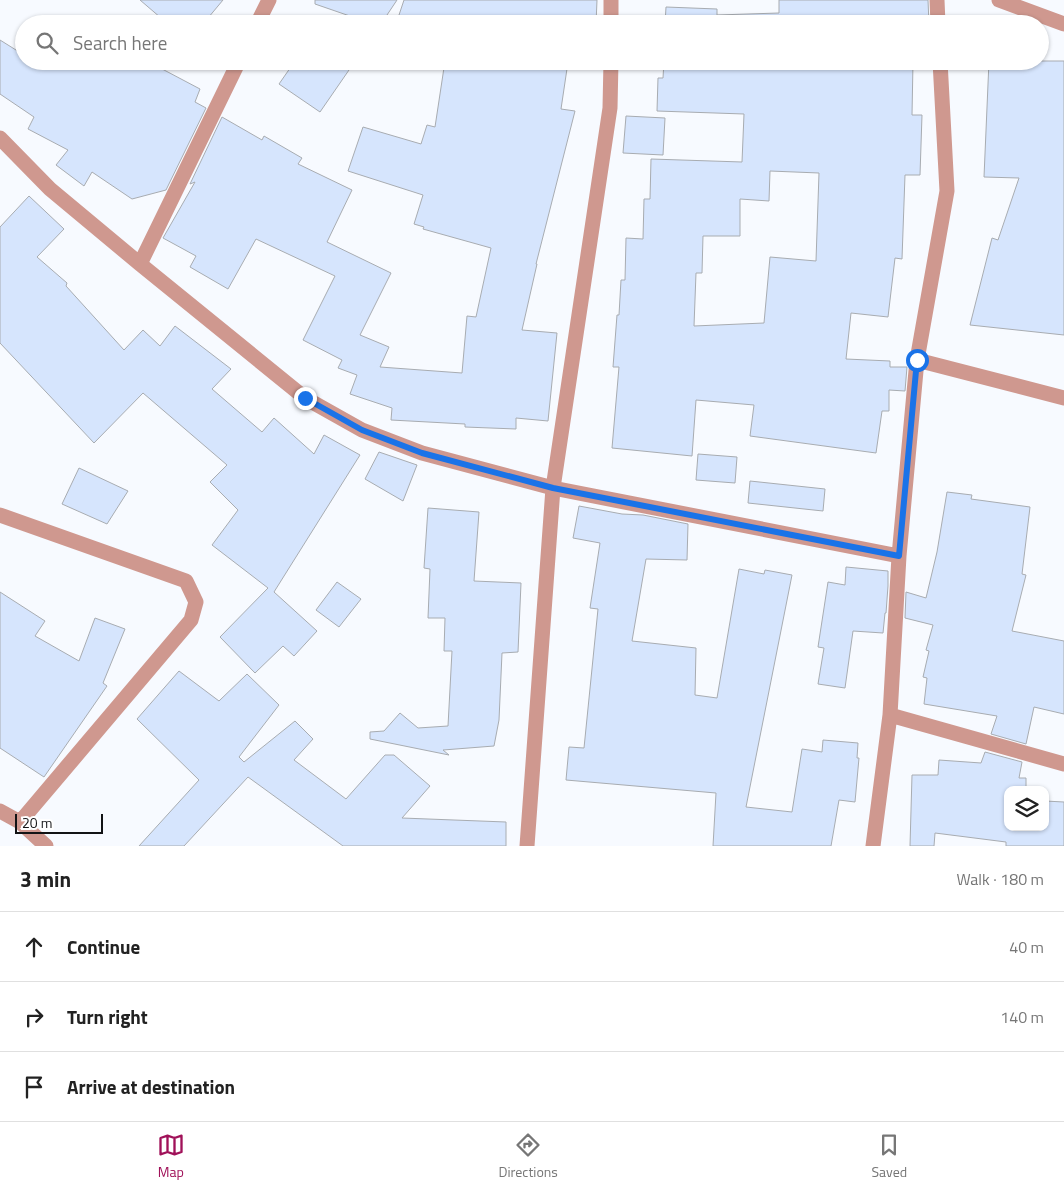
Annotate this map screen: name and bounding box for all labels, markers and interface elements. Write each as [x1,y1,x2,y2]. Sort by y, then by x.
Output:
search box [15,15,1049,70]
text: Search here [73,28,167,57]
icon: search [33,29,61,57]
route start [906,349,929,372]
route end [294,387,317,410]
map controls [1004,786,1049,831]
button: layers [1004,786,1049,831]
scale bar [15,811,102,834]
text: 20 m [22,812,52,833]
text: 3 min [20,863,71,895]
text: Walk · 180 m [956,867,1044,891]
text: Continue [67,932,140,961]
icon: ahead [20,933,48,961]
text: 40 m [1009,935,1044,959]
text: Turn right [67,1002,148,1031]
icon: right [20,1003,48,1031]
text: 140 m [1000,1005,1044,1029]
text: Arrive at destination [67,1072,235,1101]
icon: arrive [20,1073,48,1101]
tab: Map [157,1131,185,1182]
tab: Directions [498,1131,558,1182]
tab: Saved [872,1131,907,1182]

